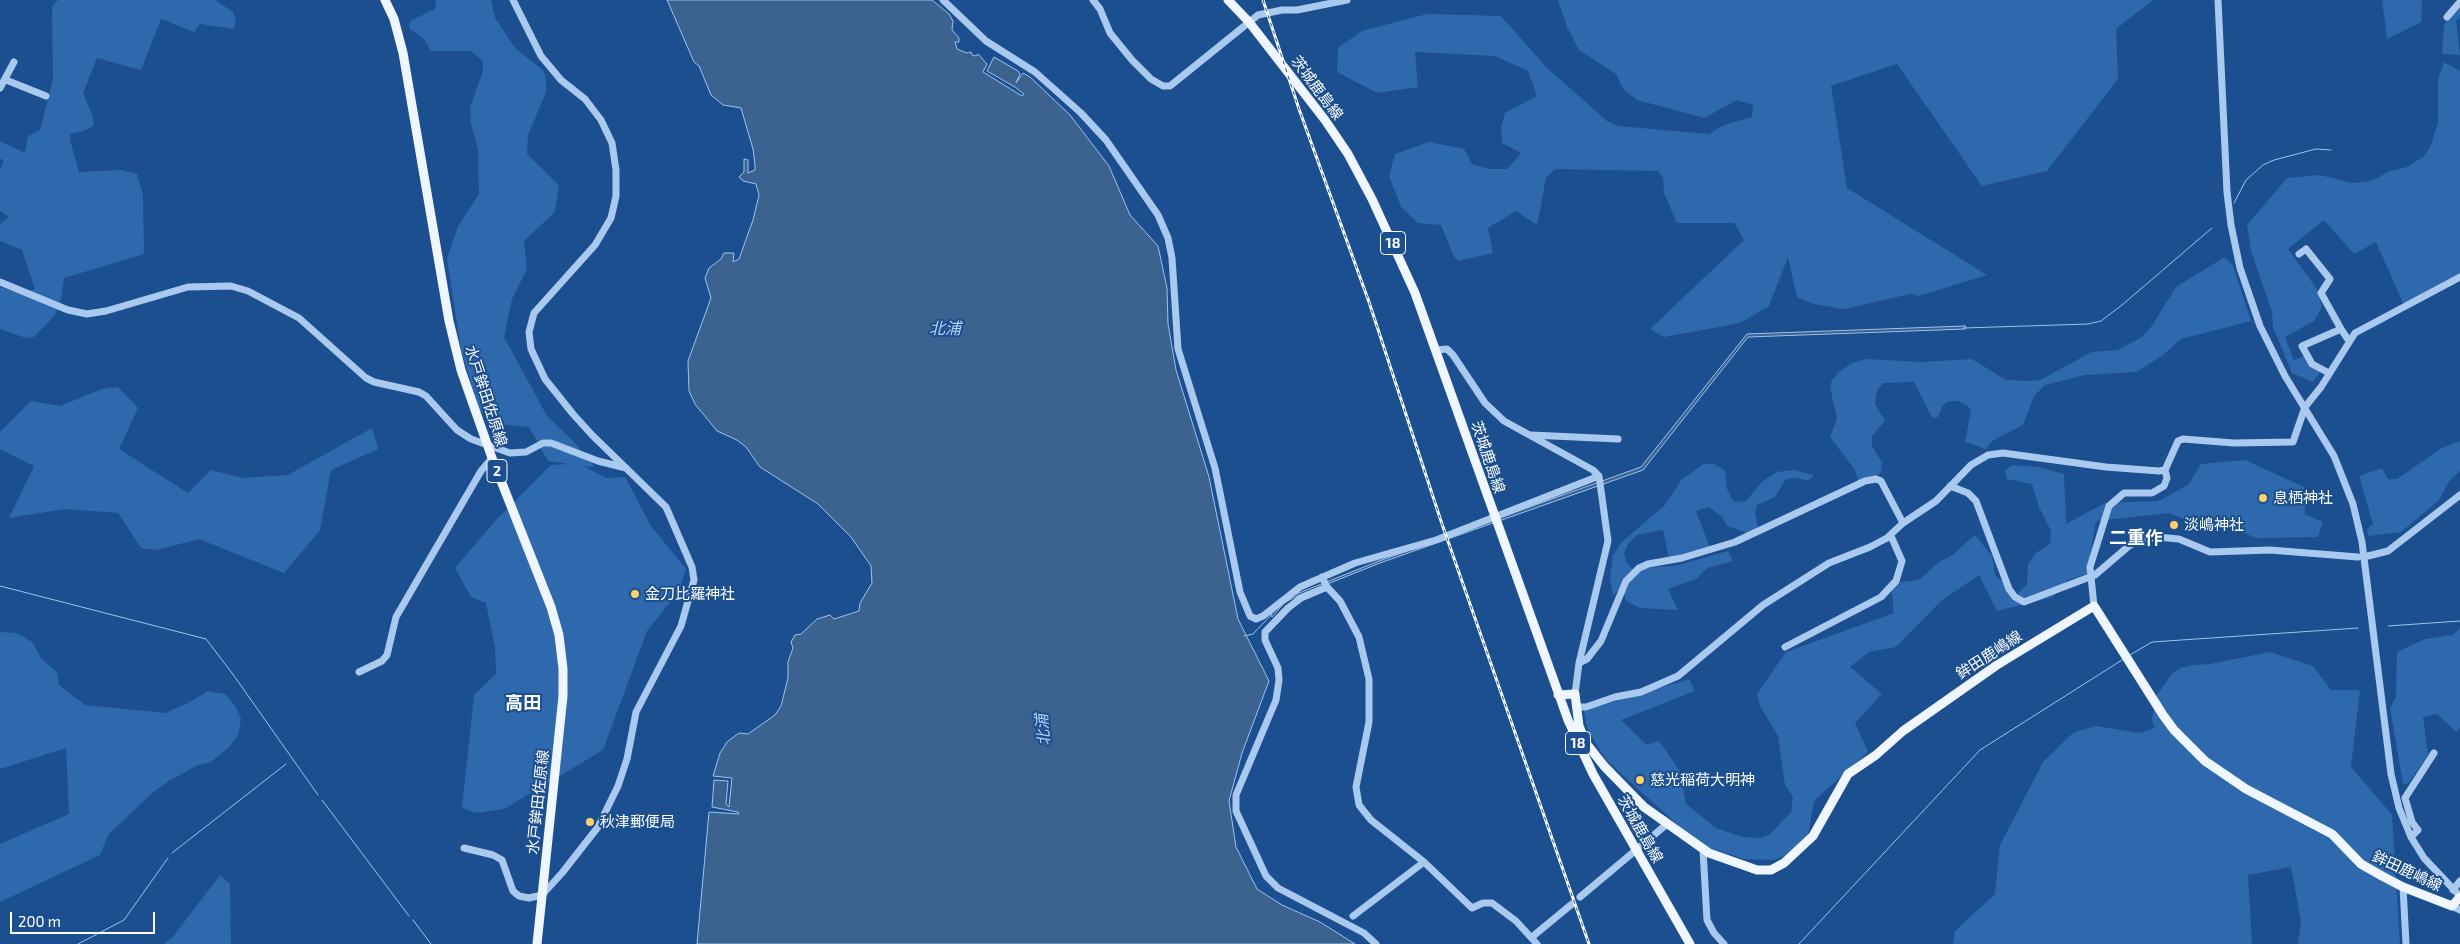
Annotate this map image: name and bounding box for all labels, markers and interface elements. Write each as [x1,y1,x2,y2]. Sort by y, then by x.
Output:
street label: 茨城鹿島線 [1287,53,1347,123]
road number: 18 [1380,232,1406,254]
water label: 北浦 [929,319,961,339]
street label: 水戸鉾田佐原線 [461,343,511,449]
street label: 茨城鹿島線 [1467,419,1509,495]
road number: 2 [487,460,507,482]
place label: 息栖神社 [2273,489,2333,507]
marker: 息栖神社 [2257,492,2269,504]
place label: 淡嶋神社 [2184,516,2244,534]
marker: 淡嶋神社 [2168,519,2180,531]
district label: 二重作 [2109,527,2163,549]
place label: 金刀比羅神社 [645,585,735,603]
marker: 金刀比羅神社 [629,588,641,600]
street label: 鉾田鹿嶋線 [1953,627,2025,683]
district label: 高田 [505,692,541,714]
water label: 北浦 [1032,713,1054,747]
road number: 18 [1566,731,1590,754]
street label: 水戸鉾田佐原線 [524,749,552,855]
place label: 慈光稲荷大明神 [1650,771,1755,789]
marker: 慈光稲荷大明神 [1634,774,1646,786]
street label: 茨城鹿島線 [1613,792,1667,866]
place label: 秋津郵便局 [600,813,675,831]
marker: 秋津郵便局 [584,816,596,828]
street label: 鉾田鹿嶋線 [2369,847,2445,895]
scale bar [12,902,158,934]
text: 200 m [18,912,61,930]

